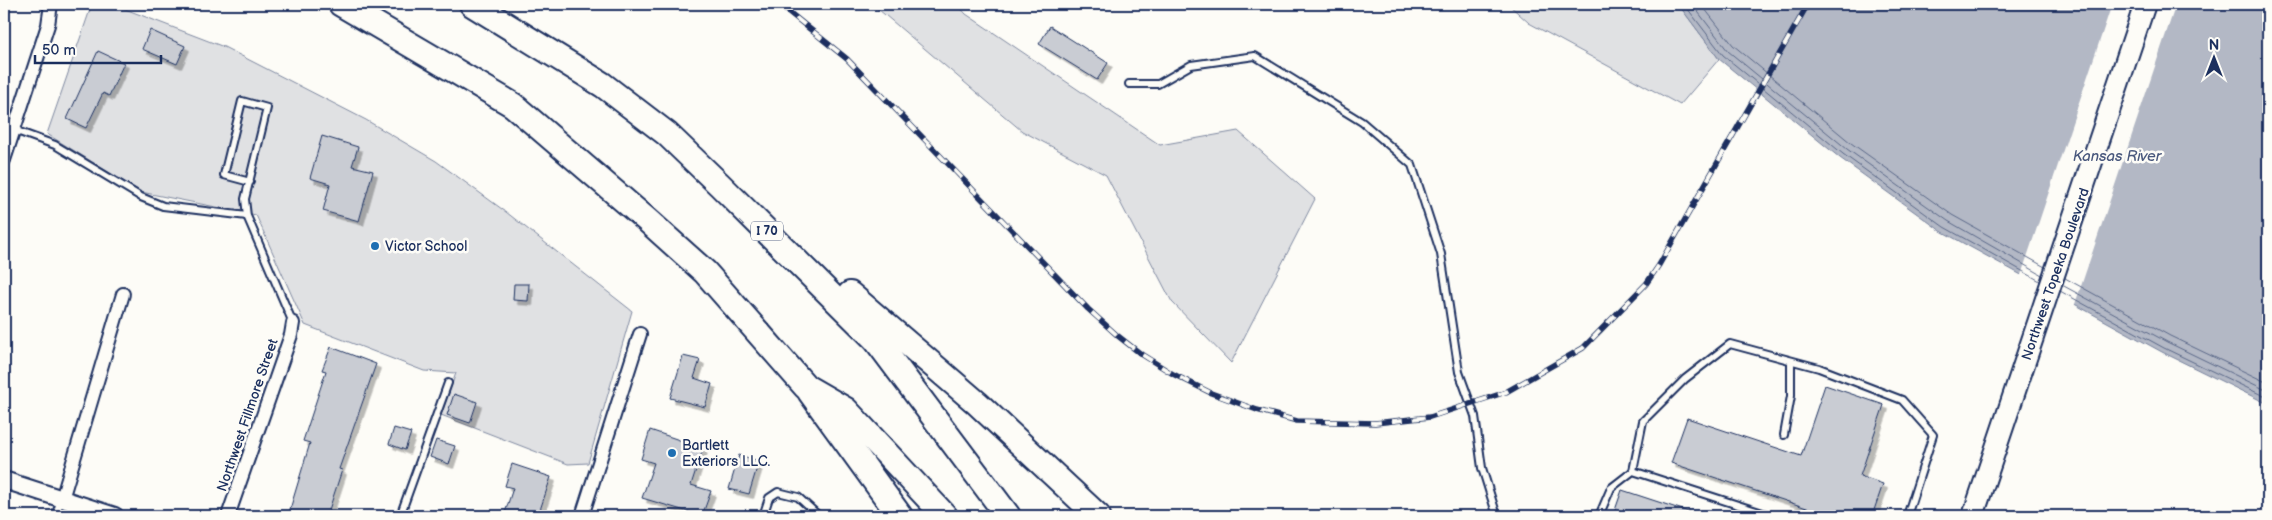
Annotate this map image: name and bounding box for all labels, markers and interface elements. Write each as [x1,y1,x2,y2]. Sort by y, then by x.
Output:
scale bar [35,32,161,64]
north arrow [2190,32,2240,82]
text: N [2209,37,2219,54]
text: 50 m [42,41,76,60]
water label: Kansas River [2073,147,2163,166]
street label: Northwest Topeka Boulevard [2018,186,2093,363]
road number: I 70 [751,222,783,240]
place label: Victor School [385,238,467,255]
marker: Victor School [369,240,381,252]
street label: Northwest Fillmore Street [213,336,282,494]
place label: Bartlett Exteriors LLC. [682,437,771,470]
marker: Bartlett Exteriors LLC. [666,447,678,459]

